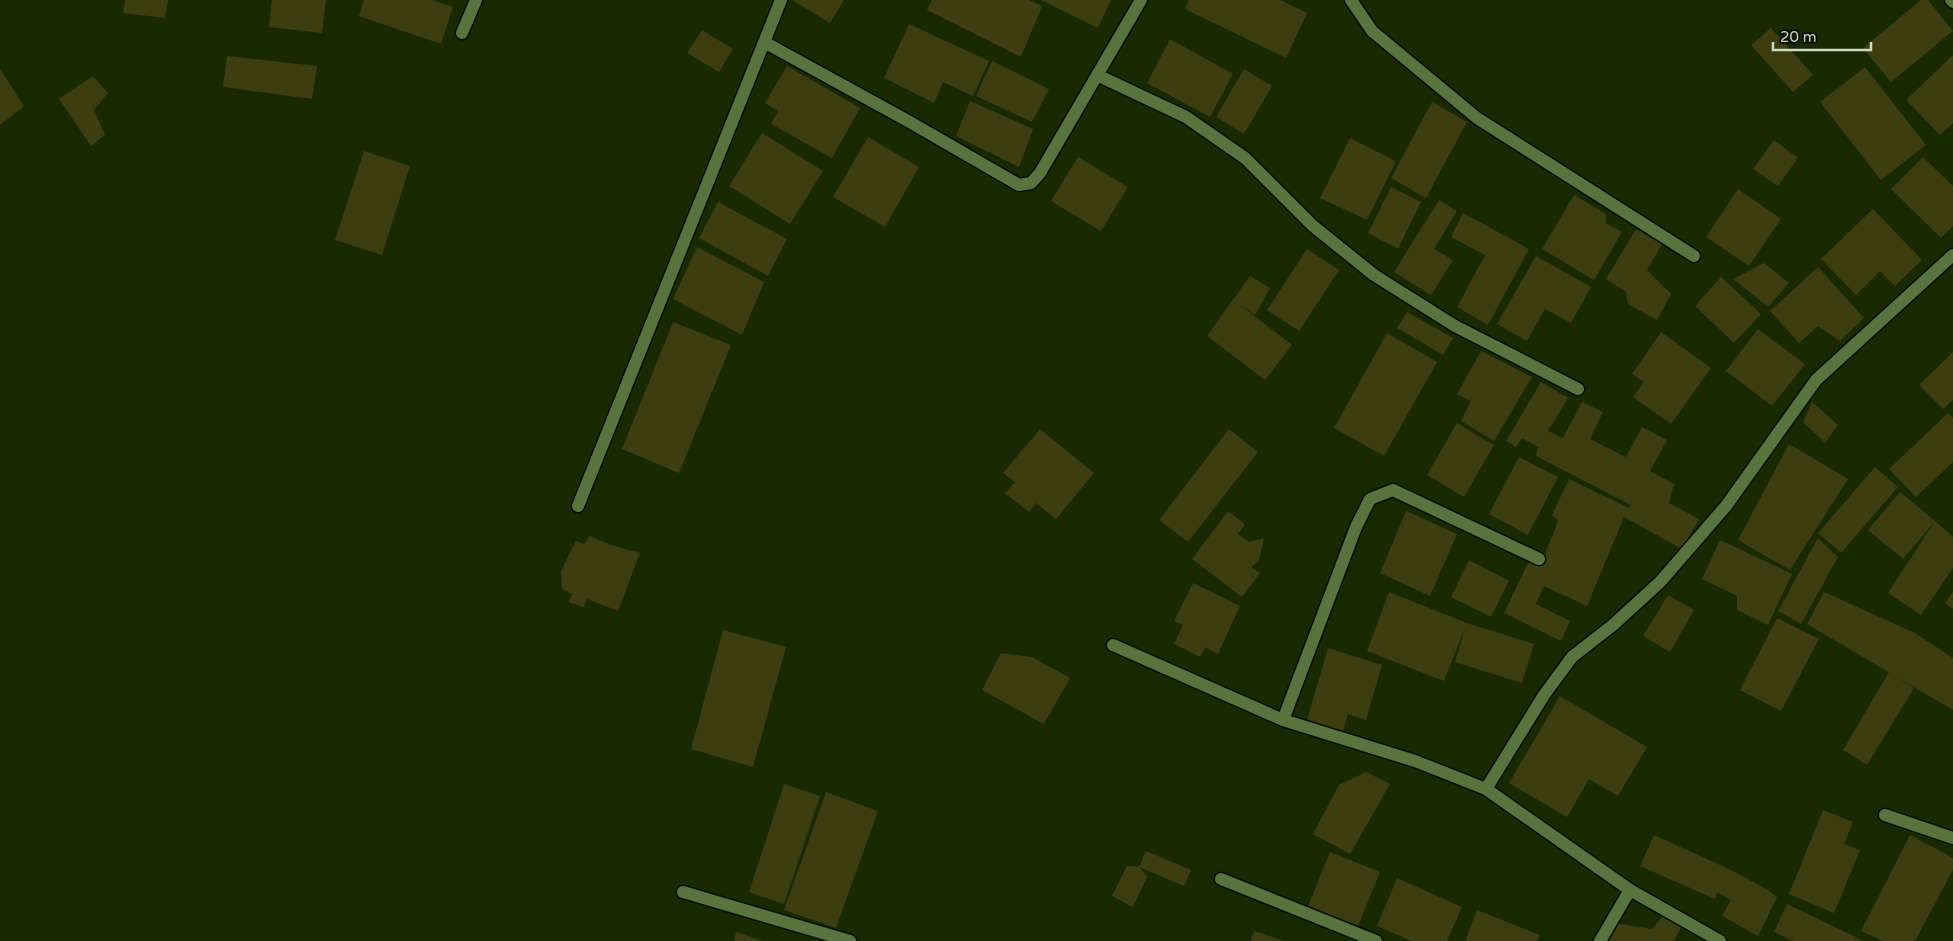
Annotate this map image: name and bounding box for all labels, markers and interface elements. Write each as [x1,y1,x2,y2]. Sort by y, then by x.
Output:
scale bar [1773,20,1870,52]
text: 20 m [1780,28,1817,46]

